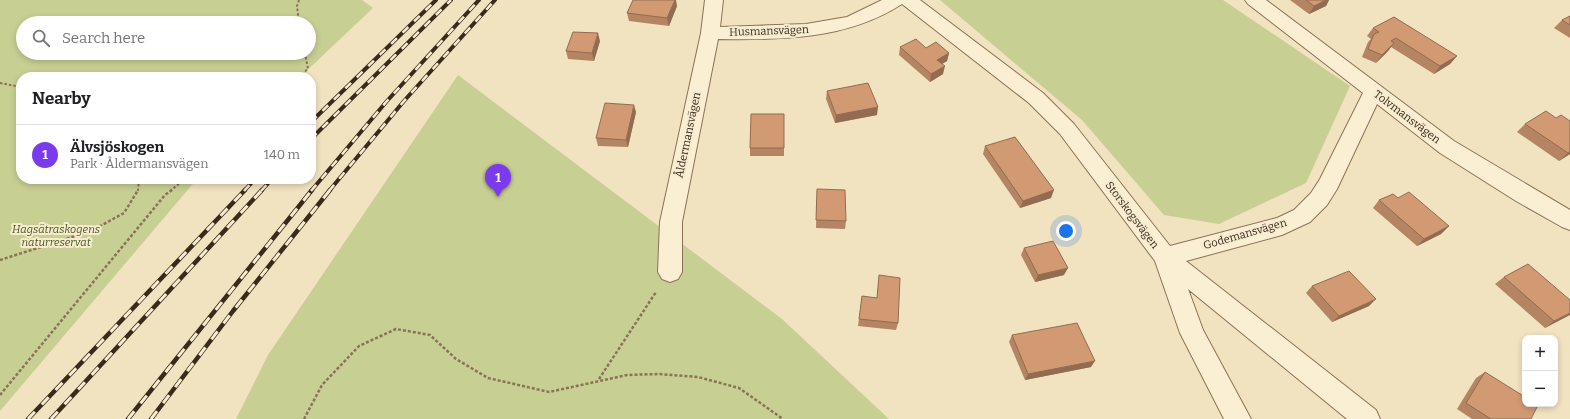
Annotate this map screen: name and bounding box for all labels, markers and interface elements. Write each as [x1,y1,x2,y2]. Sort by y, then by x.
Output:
search box [16,16,316,60]
street label: Husmansvägen [729,23,809,39]
icon: search [30,27,52,49]
text: Search here [62,29,145,47]
text: Nearby [32,88,91,109]
street label: Tolvmansvägen [1371,88,1443,146]
street label: Åldermansvägen [672,91,703,179]
text: Älvsjöskogen [70,138,164,156]
text: 1 [42,147,48,162]
text: 140 m [264,147,300,162]
text: Park · Åldermansvägen [70,156,208,171]
pin: 1 [485,164,511,197]
street label: Storskogsvägen [1103,179,1161,251]
street label: Godemansvägen [1202,216,1288,252]
your location [1056,221,1076,241]
park label: Hagsätraskogens naturreservat [12,223,100,249]
map controls [1522,335,1558,407]
button: + [1522,335,1558,371]
button: − [1522,371,1558,407]

